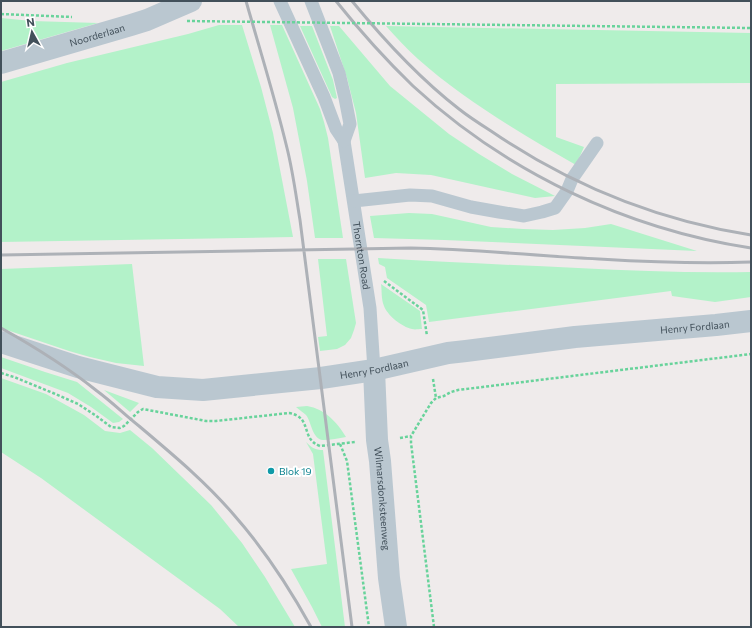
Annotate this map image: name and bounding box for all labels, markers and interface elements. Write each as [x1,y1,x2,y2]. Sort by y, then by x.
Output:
north arrow [12,12,52,52]
text: N [26,15,36,29]
street label: Noorderlaan [68,21,126,49]
street label: Thornton Road [351,220,373,291]
street label: Henry Fordlaan [660,318,730,336]
street label: Henry Fordlaan [339,356,409,381]
street label: Wilmarsdonksteenweg [372,446,393,551]
place label: Blok 19 [279,465,312,477]
marker: Blok 19 [266,466,276,476]

